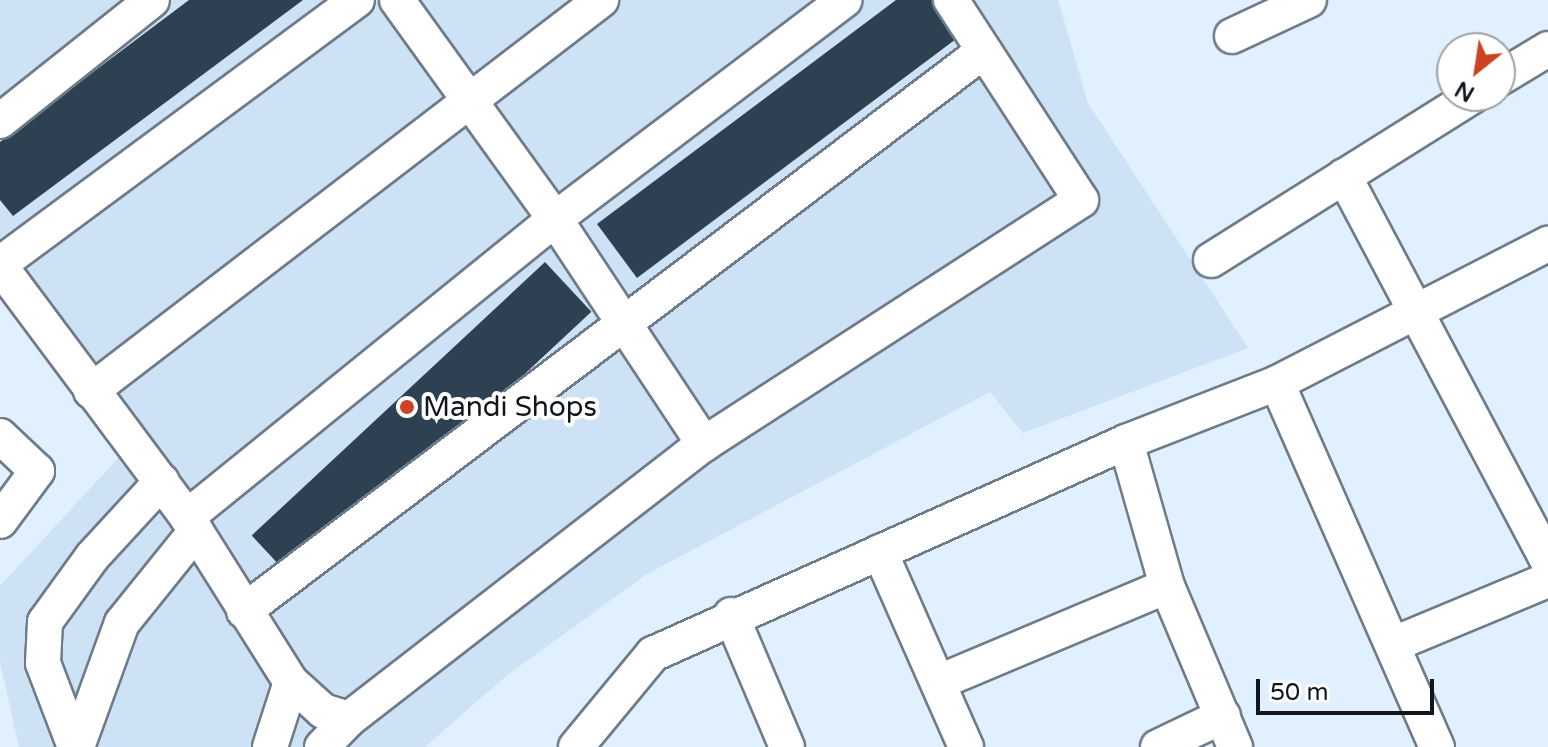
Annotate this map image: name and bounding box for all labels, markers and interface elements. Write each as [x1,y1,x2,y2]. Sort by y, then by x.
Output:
north arrow [1436,32,1516,112]
text: N [1451,75,1479,107]
place label: Mandi Shops [423,390,597,424]
marker: Mandi Shops [398,398,416,416]
scale bar [1260,663,1438,713]
text: 50 m [1270,678,1328,707]

